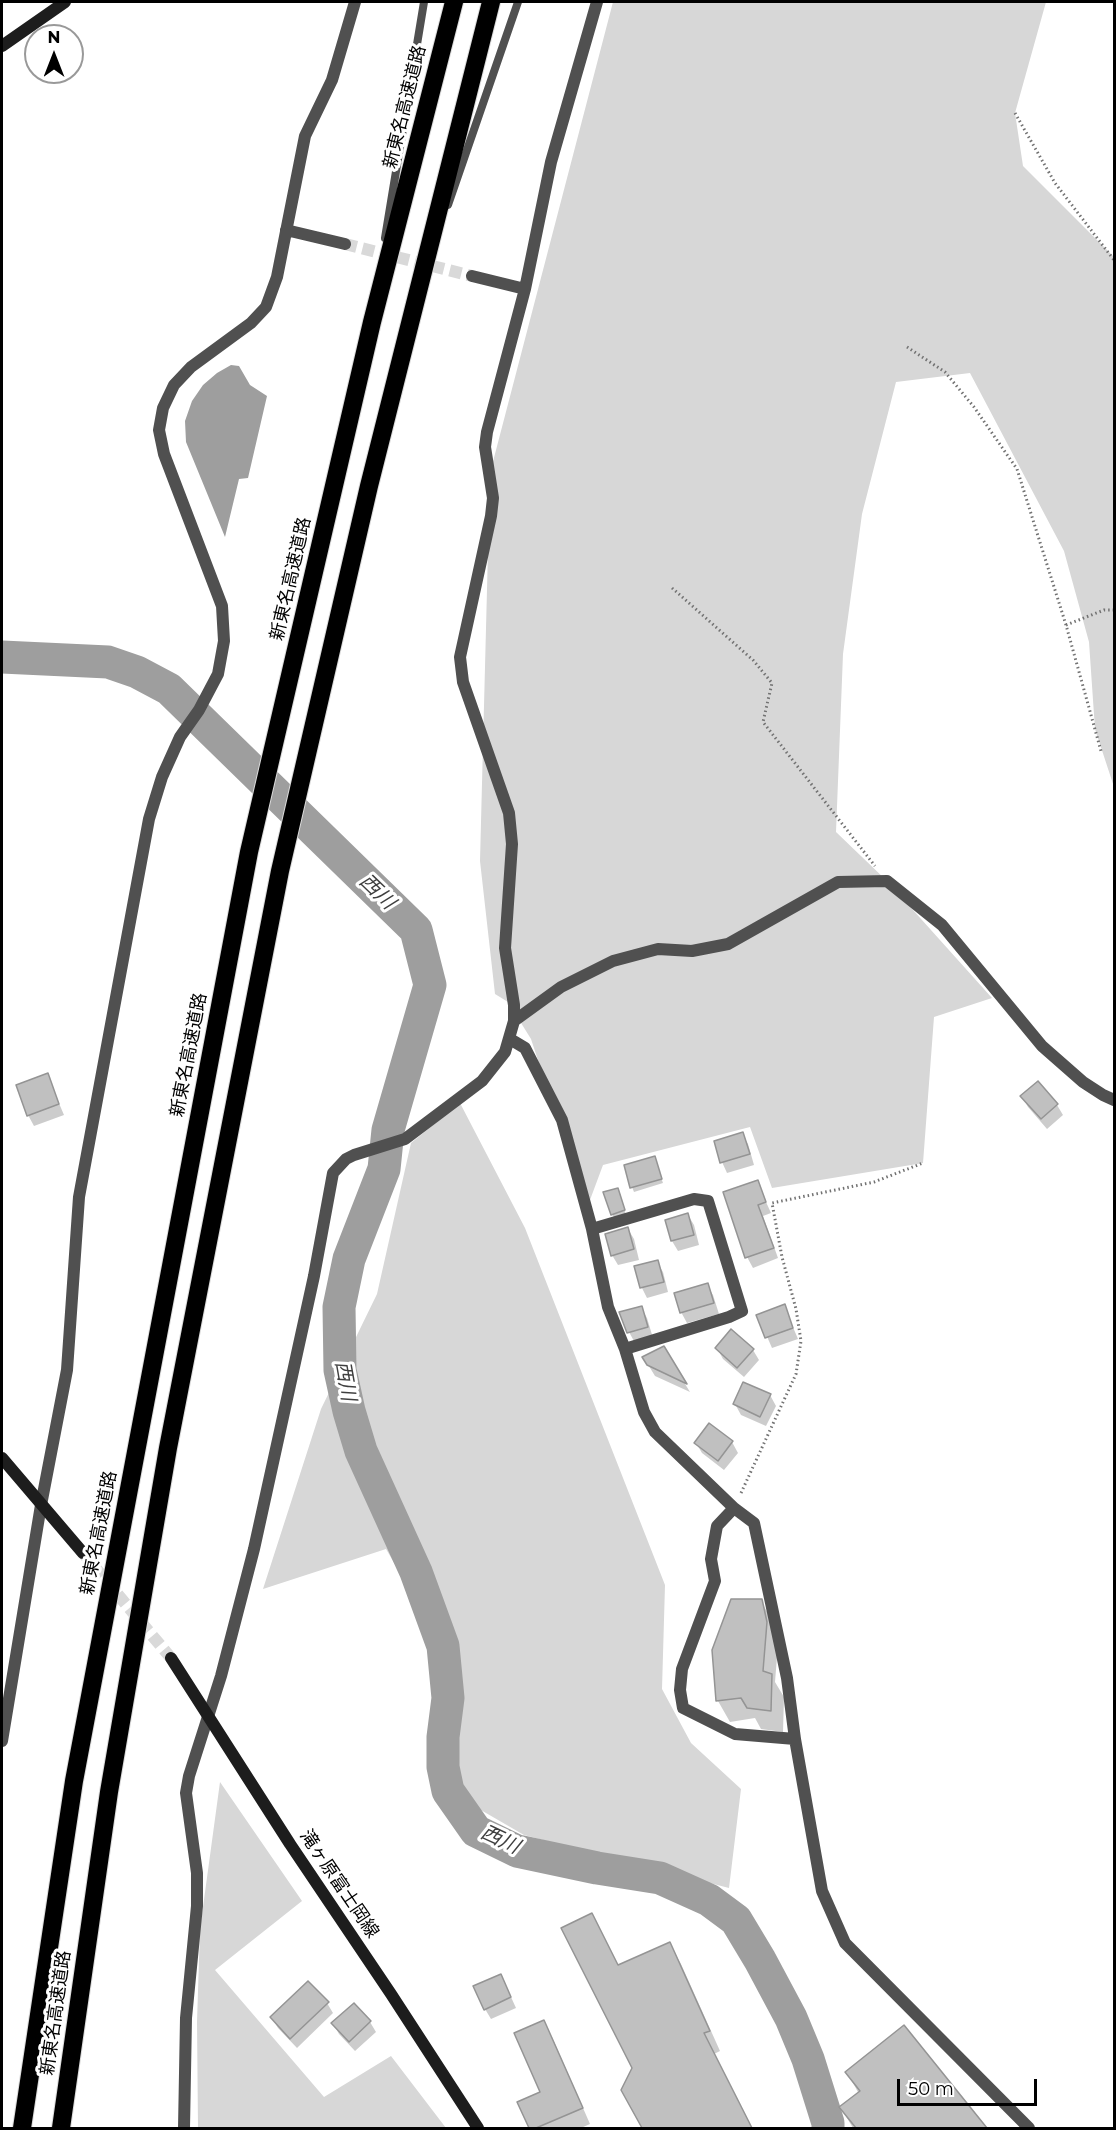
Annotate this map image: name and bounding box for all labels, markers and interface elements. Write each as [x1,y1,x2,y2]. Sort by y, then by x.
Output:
north arrow [24,24,84,84]
text: N [48,28,60,47]
street label: 新東名高速道路 [379,43,431,171]
street label: 新東名高速道路 [266,515,316,643]
water label: 西川 [354,869,400,915]
street label: 新東名高速道路 [166,991,212,1119]
water label: 西川 [330,1359,360,1403]
street label: 新東名高速道路 [76,1469,122,1597]
water label: 西川 [477,1821,523,1859]
street label: 滝ヶ原富士岡線 [295,1826,383,1942]
street label: 新東名高速道路 [37,1949,75,2077]
scale bar [900,2067,1040,2105]
text: 50 m [908,2078,954,2100]

